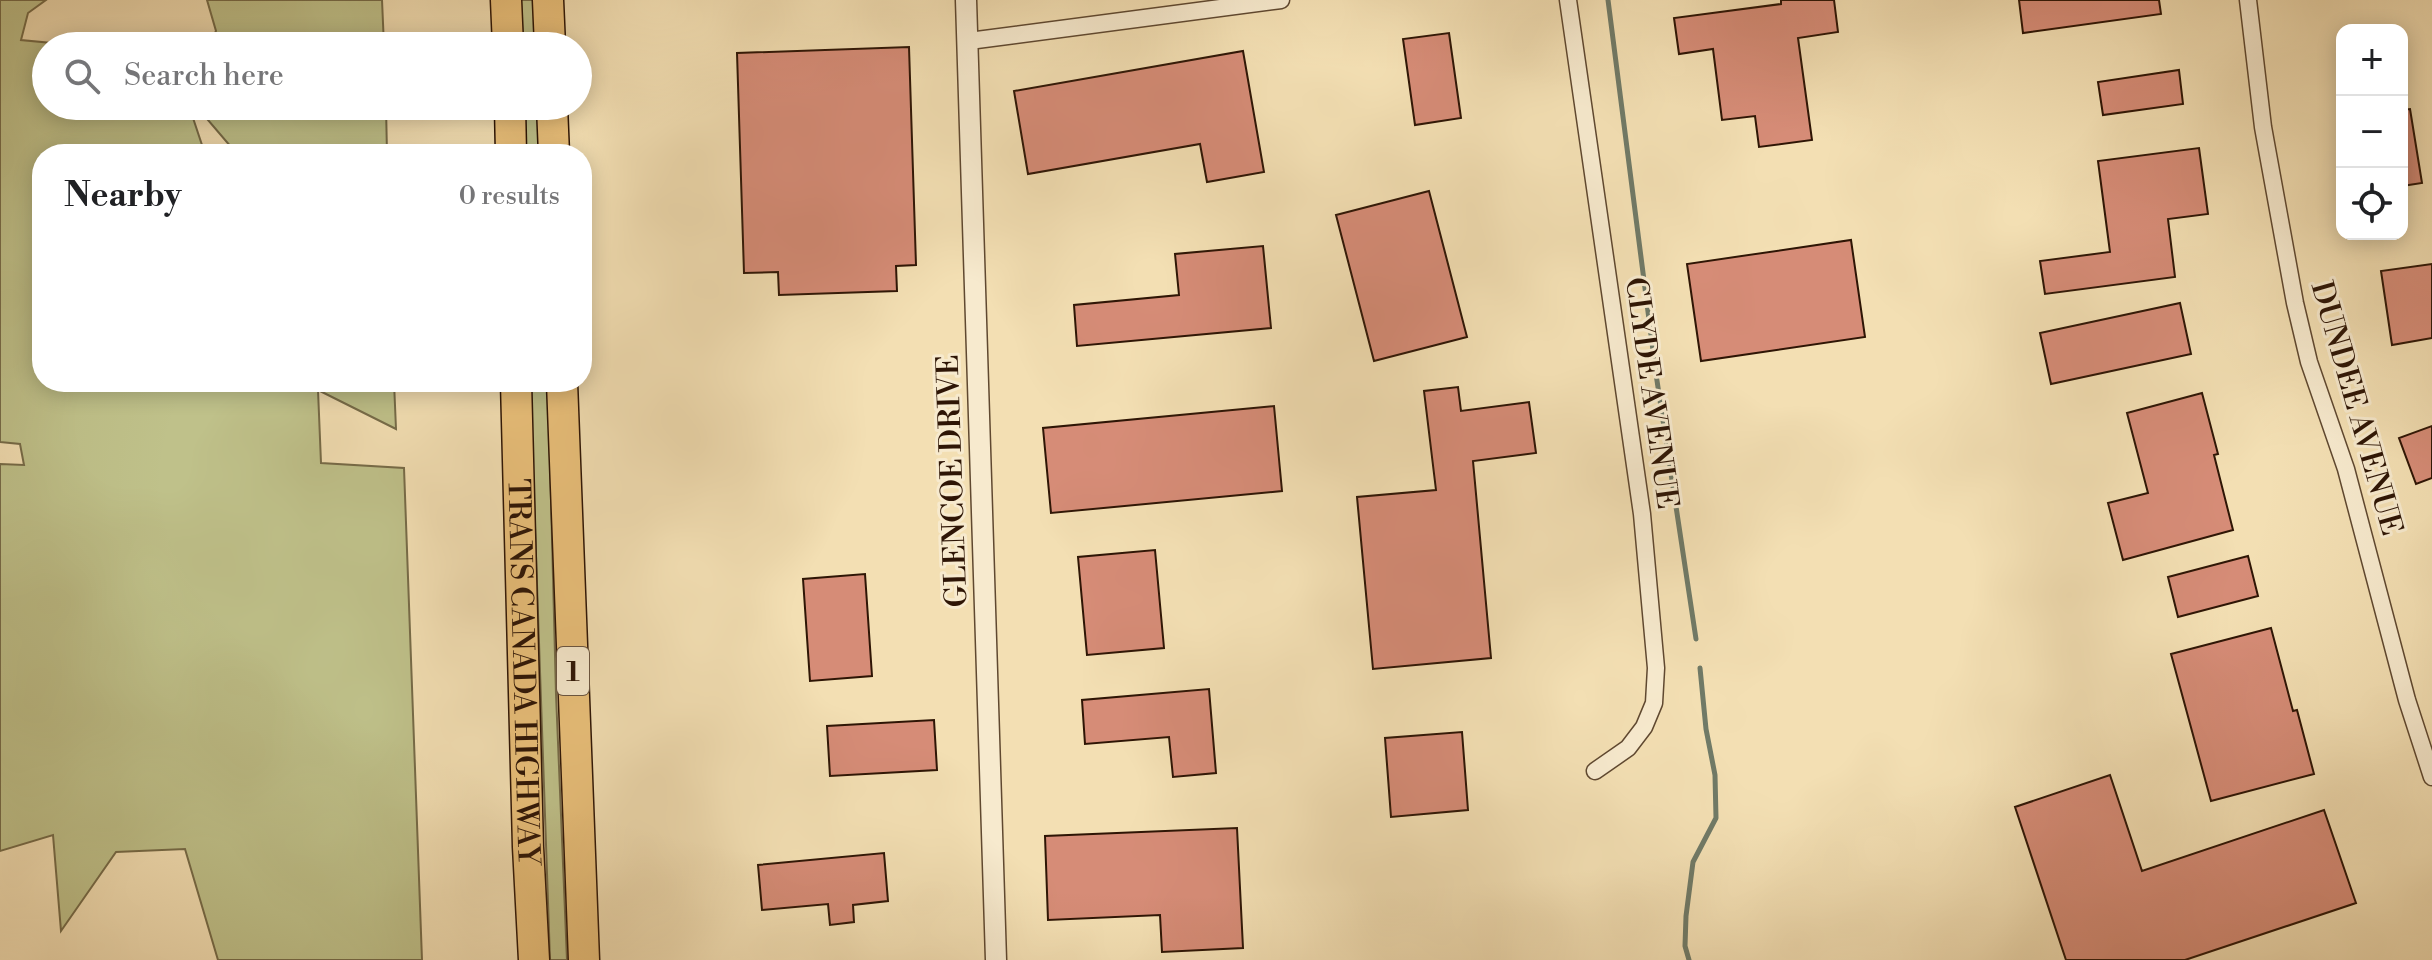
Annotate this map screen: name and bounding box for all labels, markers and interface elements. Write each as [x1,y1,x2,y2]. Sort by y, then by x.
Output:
map controls [2336,24,2408,240]
button: + [2336,24,2408,96]
search box [32,32,592,120]
icon: search [60,54,104,98]
text: Search here [124,57,284,95]
button: − [2336,96,2408,168]
button: locate [2336,168,2408,240]
text: Nearby [64,175,182,217]
text: 0 results [459,180,560,212]
street label: CLYDE AVENUE [1616,275,1686,511]
street label: DUNDEE AVENUE [2302,277,2410,540]
street label: GLENCOE DRIVE [930,354,976,608]
street label: TRANS CANADA HIGHWAY [498,478,547,868]
road number: 1 [557,647,589,695]

